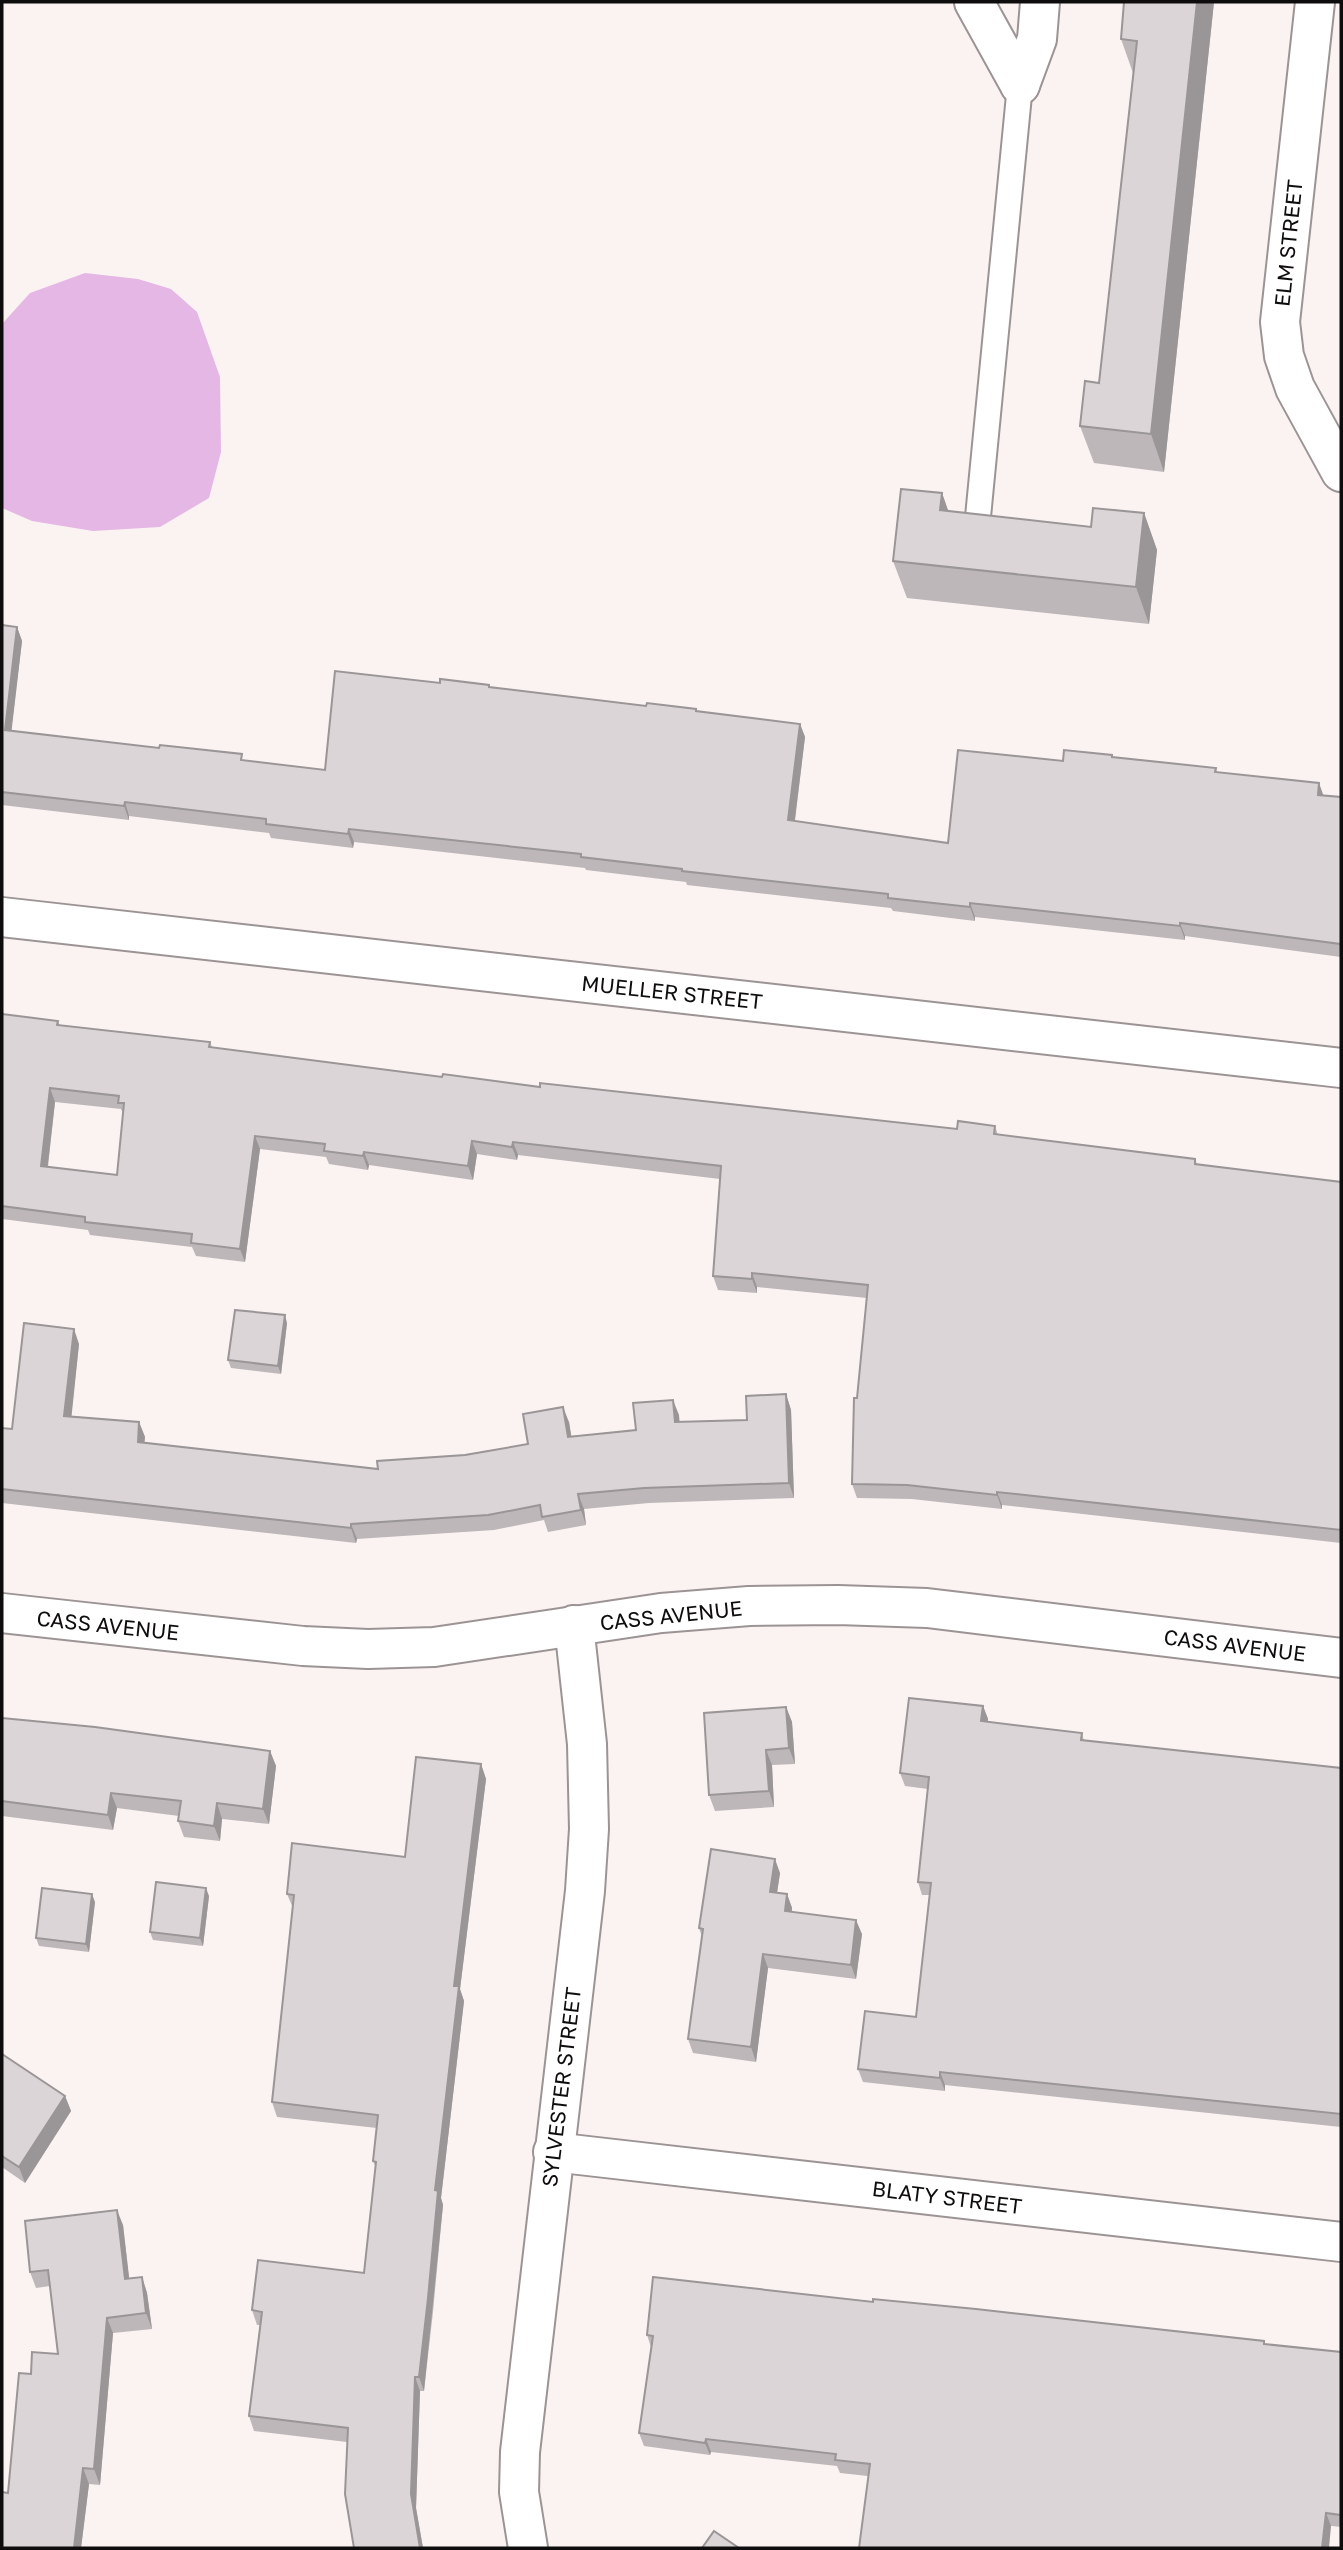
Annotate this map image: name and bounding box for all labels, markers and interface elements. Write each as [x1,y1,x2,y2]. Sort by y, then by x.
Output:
street label: ELM STREET [1268,178,1308,308]
street label: MUELLER STREET [580,970,764,1014]
street label: CASS AVENUE [599,1595,743,1635]
street label: CASS AVENUE [36,1605,180,1645]
street label: CASS AVENUE [1162,1623,1308,1667]
street label: SYLVESTER STREET [536,1986,586,2188]
street label: BLATY STREET [871,2175,1023,2219]

